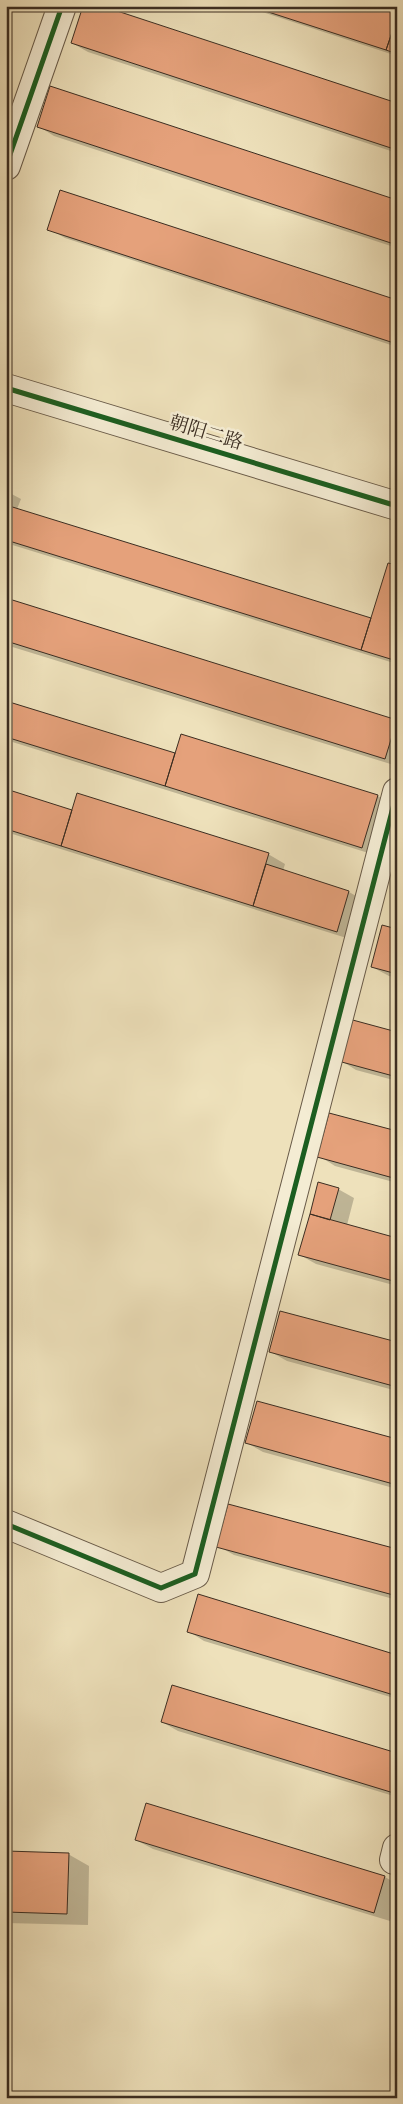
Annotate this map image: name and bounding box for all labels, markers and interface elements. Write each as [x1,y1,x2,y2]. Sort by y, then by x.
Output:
street label: 朝阳二路 [166,411,246,455]

